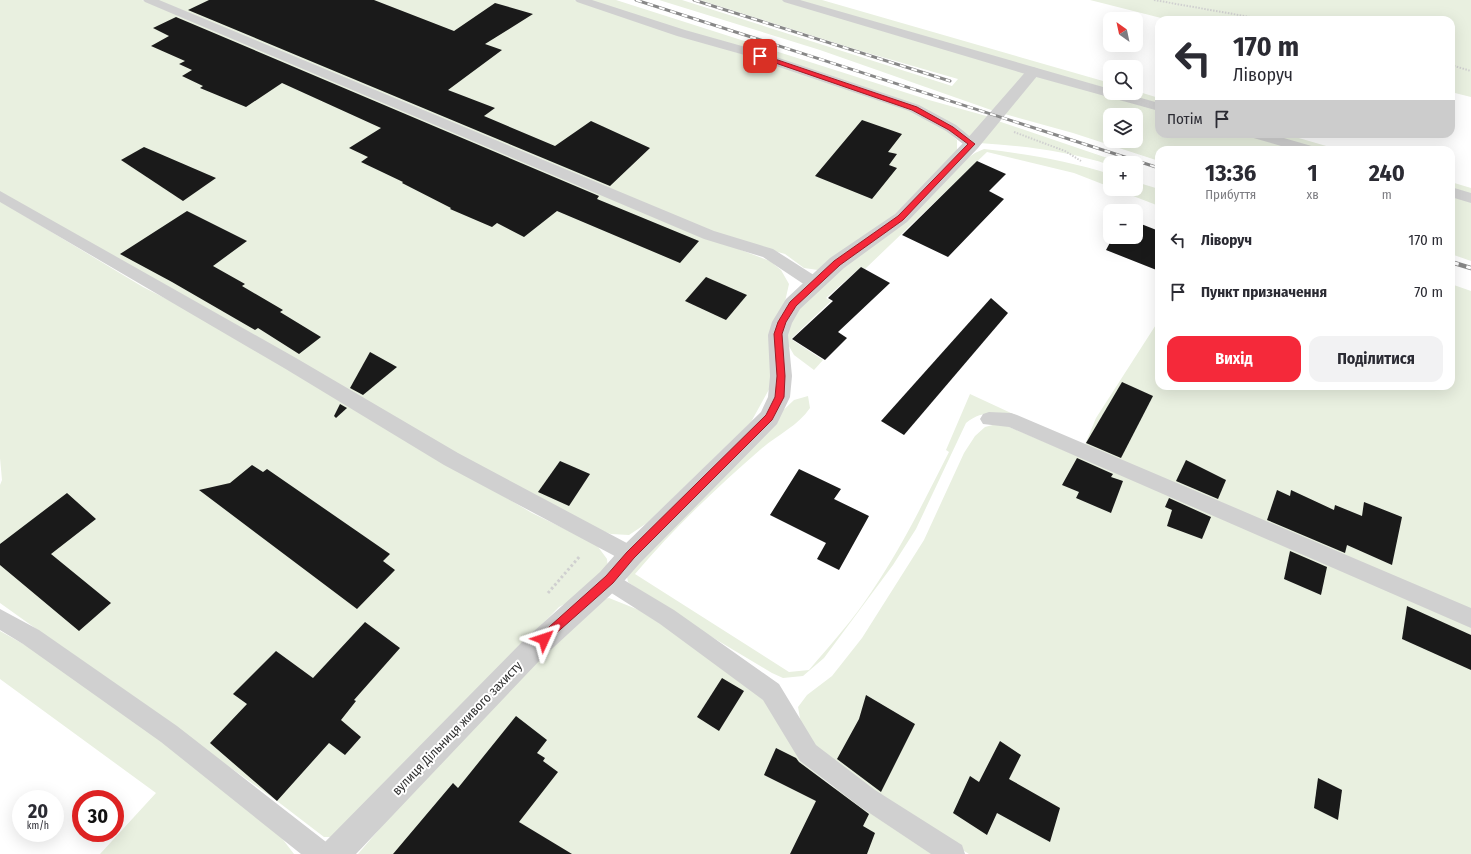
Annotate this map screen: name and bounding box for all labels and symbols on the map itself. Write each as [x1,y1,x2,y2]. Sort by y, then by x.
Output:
north arrow [1103,12,1143,52]
pin [743,39,777,73]
position arrow [523,618,565,660]
street label: вулиця Дільниця живого захисту [389,658,525,798]
speed limit sign: 30 [72,790,124,842]

